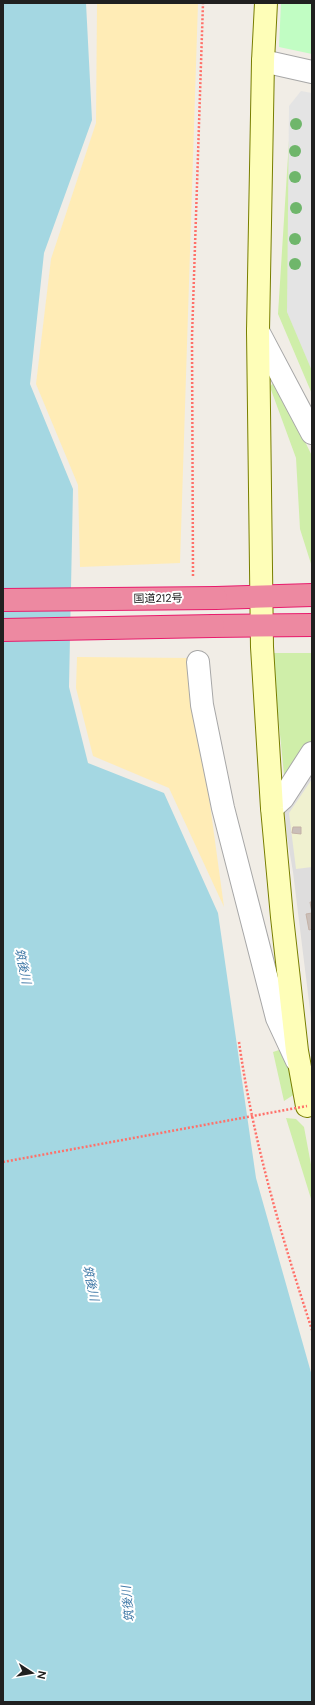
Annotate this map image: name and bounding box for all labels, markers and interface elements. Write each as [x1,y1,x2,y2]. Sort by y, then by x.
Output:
street label: 国道212号 [133,591,183,605]
water label: 筑後川 [11,947,35,987]
water label: 筑後川 [79,1264,103,1304]
water label: 筑後川 [118,1583,138,1623]
north arrow [12,1653,52,1693]
text: N [34,1670,49,1680]

